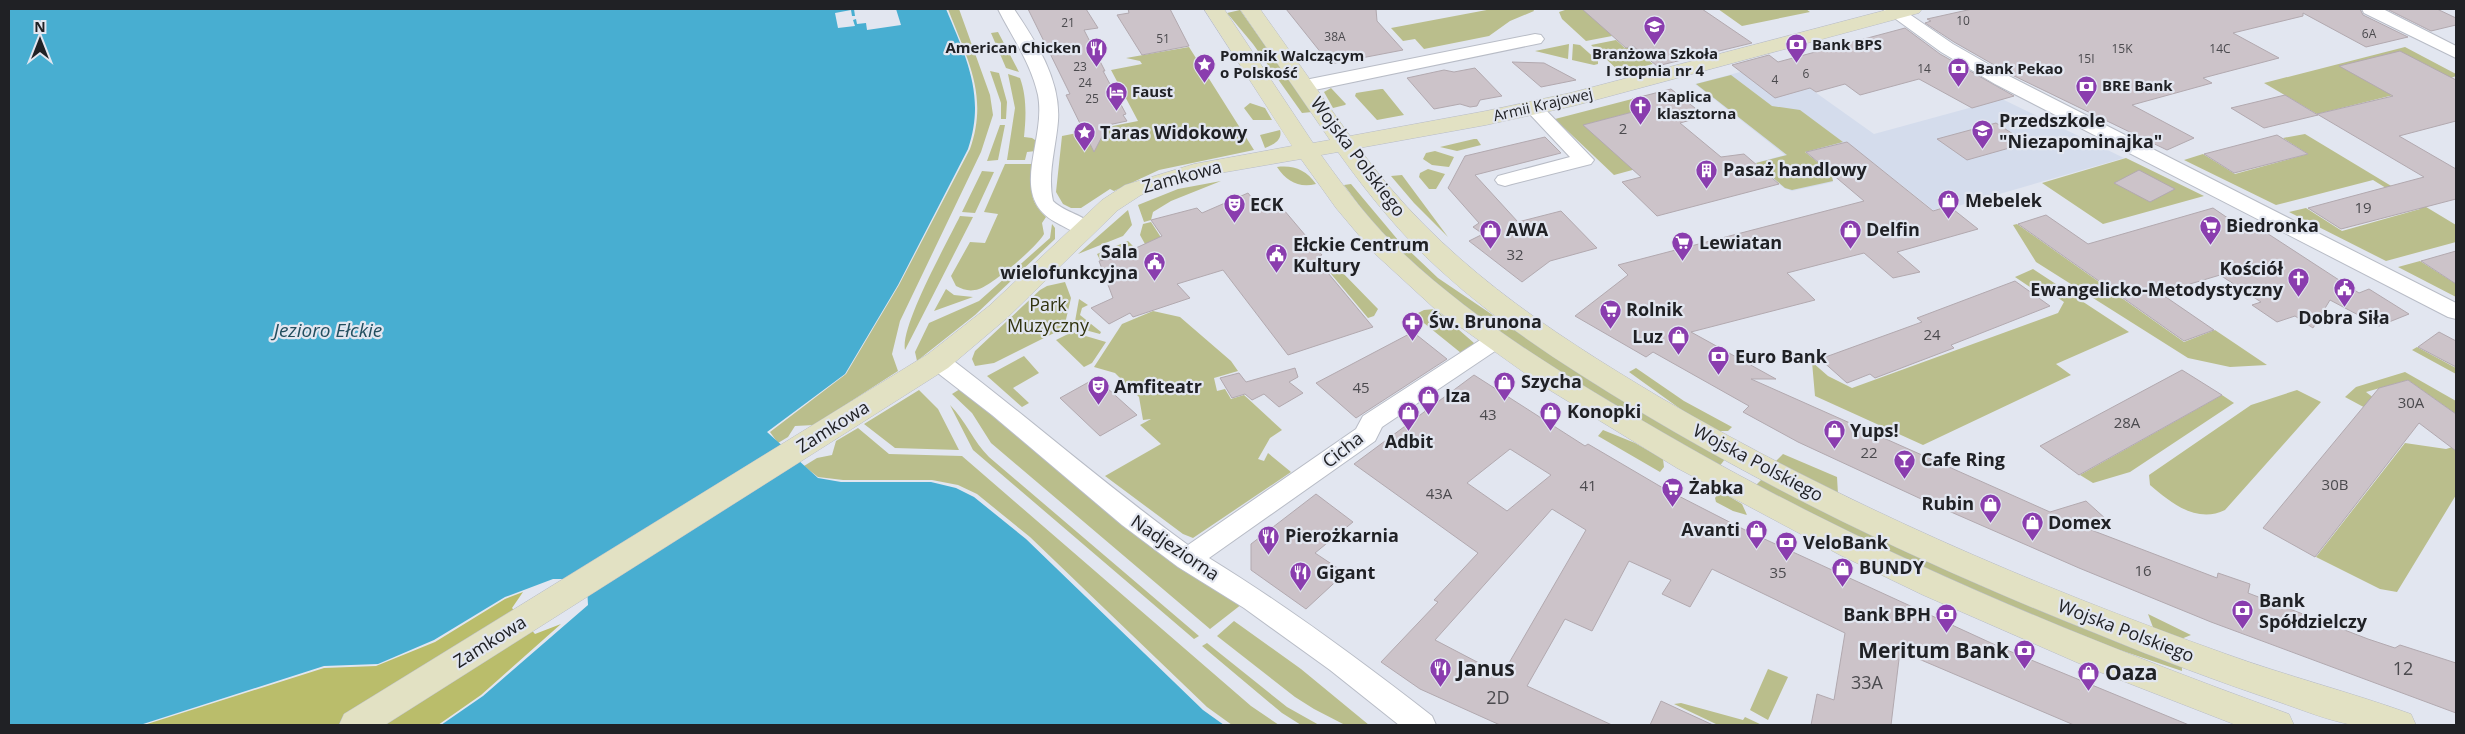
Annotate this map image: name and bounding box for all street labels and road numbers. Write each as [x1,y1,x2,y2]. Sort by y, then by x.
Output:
street label: Armii Krajowej [1491,83,1594,125]
street label: Wojska Polskiego [1306,92,1412,221]
street label: Zamkowa [1139,154,1224,198]
street label: Zamkowa [792,394,873,458]
street label: Wojska Polskiego [1689,418,1828,507]
street label: Cicha [1317,426,1368,473]
street label: Nadjeziorna [1127,509,1224,585]
street label: Wojska Polskiego [2055,593,2198,667]
street label: Zamkowa [449,609,530,673]

